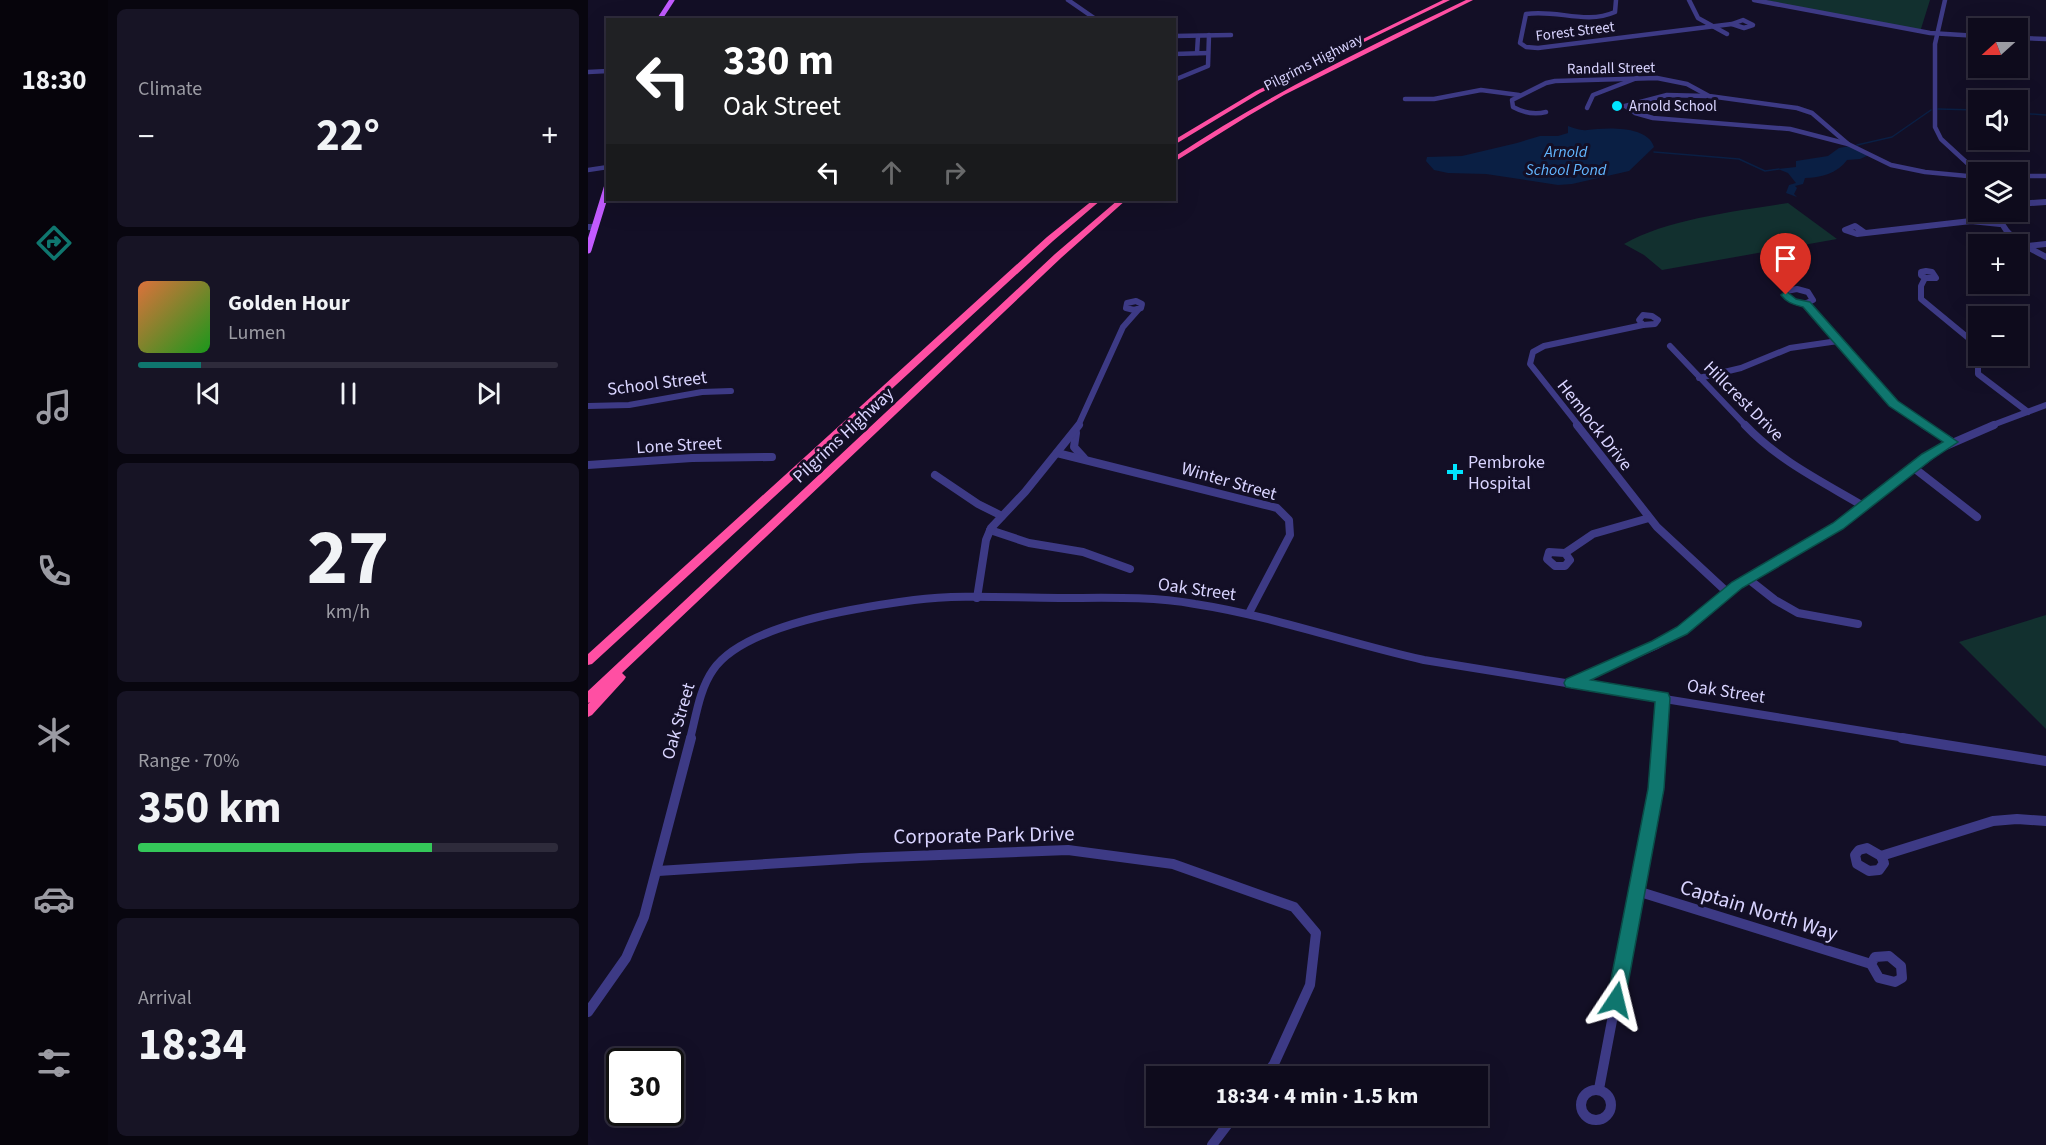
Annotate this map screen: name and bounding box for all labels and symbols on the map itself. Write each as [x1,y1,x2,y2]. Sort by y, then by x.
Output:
street label: Forest Street [1534,16,1616,47]
north arrow [1968,18,2028,78]
street label: Pilgrims Highway [1260,28,1366,96]
street label: Randall Street [1567,57,1655,80]
place label: Arnold School [1629,96,1717,117]
marker: Arnold School [1610,99,1624,113]
water label: Arnold School Pond [1526,141,1607,181]
pin [1760,233,1811,295]
street label: Hillcrest Drive [1698,356,1789,447]
street label: School Street [606,365,708,402]
street label: Hemlock Drive [1551,374,1638,476]
street label: Pilgrims Highway [787,381,900,489]
street label: Lone Street [636,431,723,460]
place label: Pembroke Hospital [1468,450,1545,496]
street label: Winter Street [1178,456,1279,507]
marker: Pembroke Hospital [1446,463,1464,481]
street label: Oak Street [1156,572,1238,607]
street label: Oak Street [1685,673,1767,710]
street label: Oak Street [656,680,701,762]
street label: Corporate Park Drive [893,818,1075,852]
street label: Captain North Way [1676,872,1842,948]
position arrow [1584,968,1648,1032]
speed limit sign: 30 [606,1048,684,1126]

